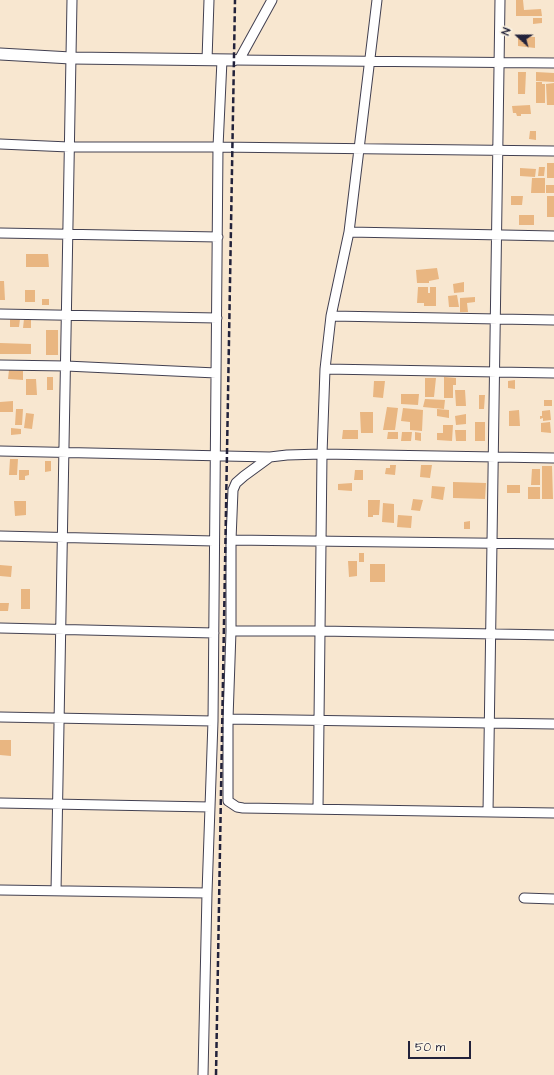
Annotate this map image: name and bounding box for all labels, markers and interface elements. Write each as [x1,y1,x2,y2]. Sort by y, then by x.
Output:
north arrow [498,16,538,56]
text: N [498,26,515,37]
scale bar [410,1033,473,1059]
text: 50 m [415,1039,445,1056]

